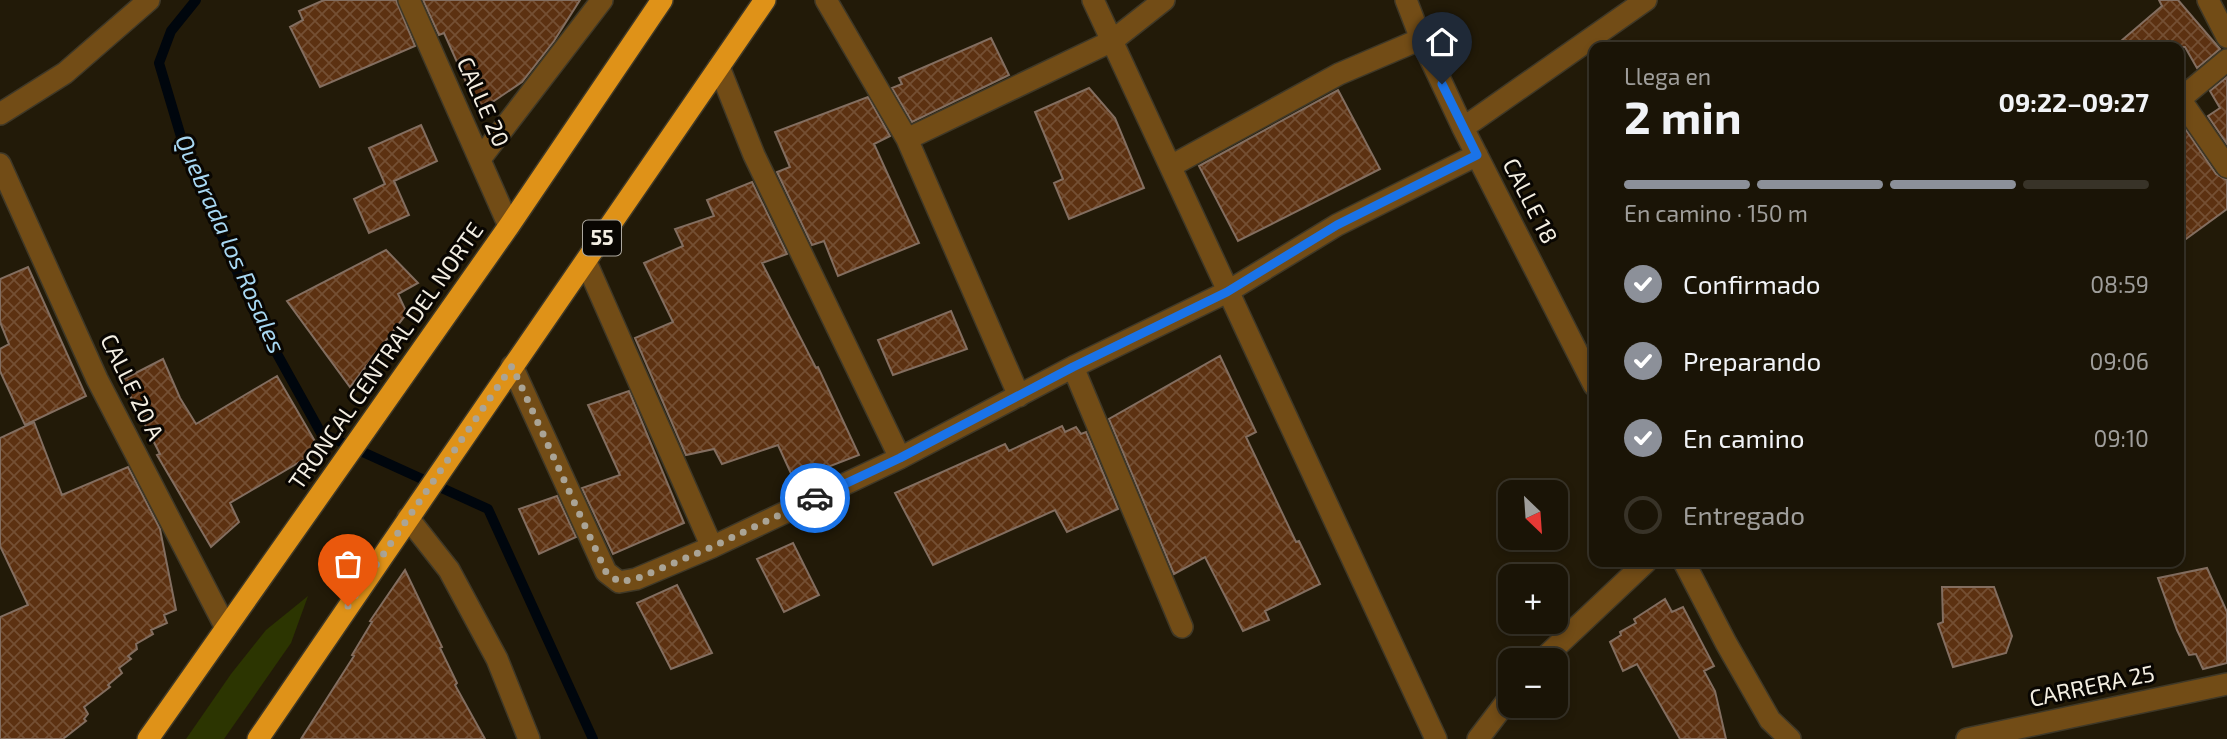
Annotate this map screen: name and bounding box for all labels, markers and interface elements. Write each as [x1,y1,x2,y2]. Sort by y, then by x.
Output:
pin [1412,12.0,1472,84]
icon: home [1423,23,1461,61]
street label: CALLE 20 [452,52,516,151]
text: Llega en [1624,62,1711,90]
text: 09:22–09:27 [1999,86,2149,117]
text: 2 min [1624,88,1742,143]
water label: Quebrada los Rosales [170,130,293,357]
street label: CALLE 18 [1497,153,1564,248]
text: En camino · 150 m [1624,199,1808,227]
street label: TRONCAL CENTRAL DEL NORTE [282,216,488,494]
road number: 55 [583,220,621,256]
icon: check [1624,265,1662,303]
text: Confirmado [1683,268,1821,299]
text: 08:59 [2090,270,2149,298]
street label: CALLE 20 A [95,329,171,445]
icon: check [1624,342,1662,380]
text: Preparando [1683,345,1821,376]
text: 09:06 [2090,347,2149,375]
icon: check [1624,419,1662,457]
text: En camino [1683,422,1805,453]
text: 09:10 [2094,424,2149,452]
courier [780,463,850,533]
icon: car [796,479,834,517]
north arrow [1498,480,1568,550]
map controls [1498,480,1568,718]
text: Entregado [1683,499,1805,530]
pin [318,534,378,606]
icon: bag [329,545,367,583]
button: + [1498,564,1568,634]
button: − [1498,648,1568,718]
street label: CARRERA 25 [2027,658,2157,712]

